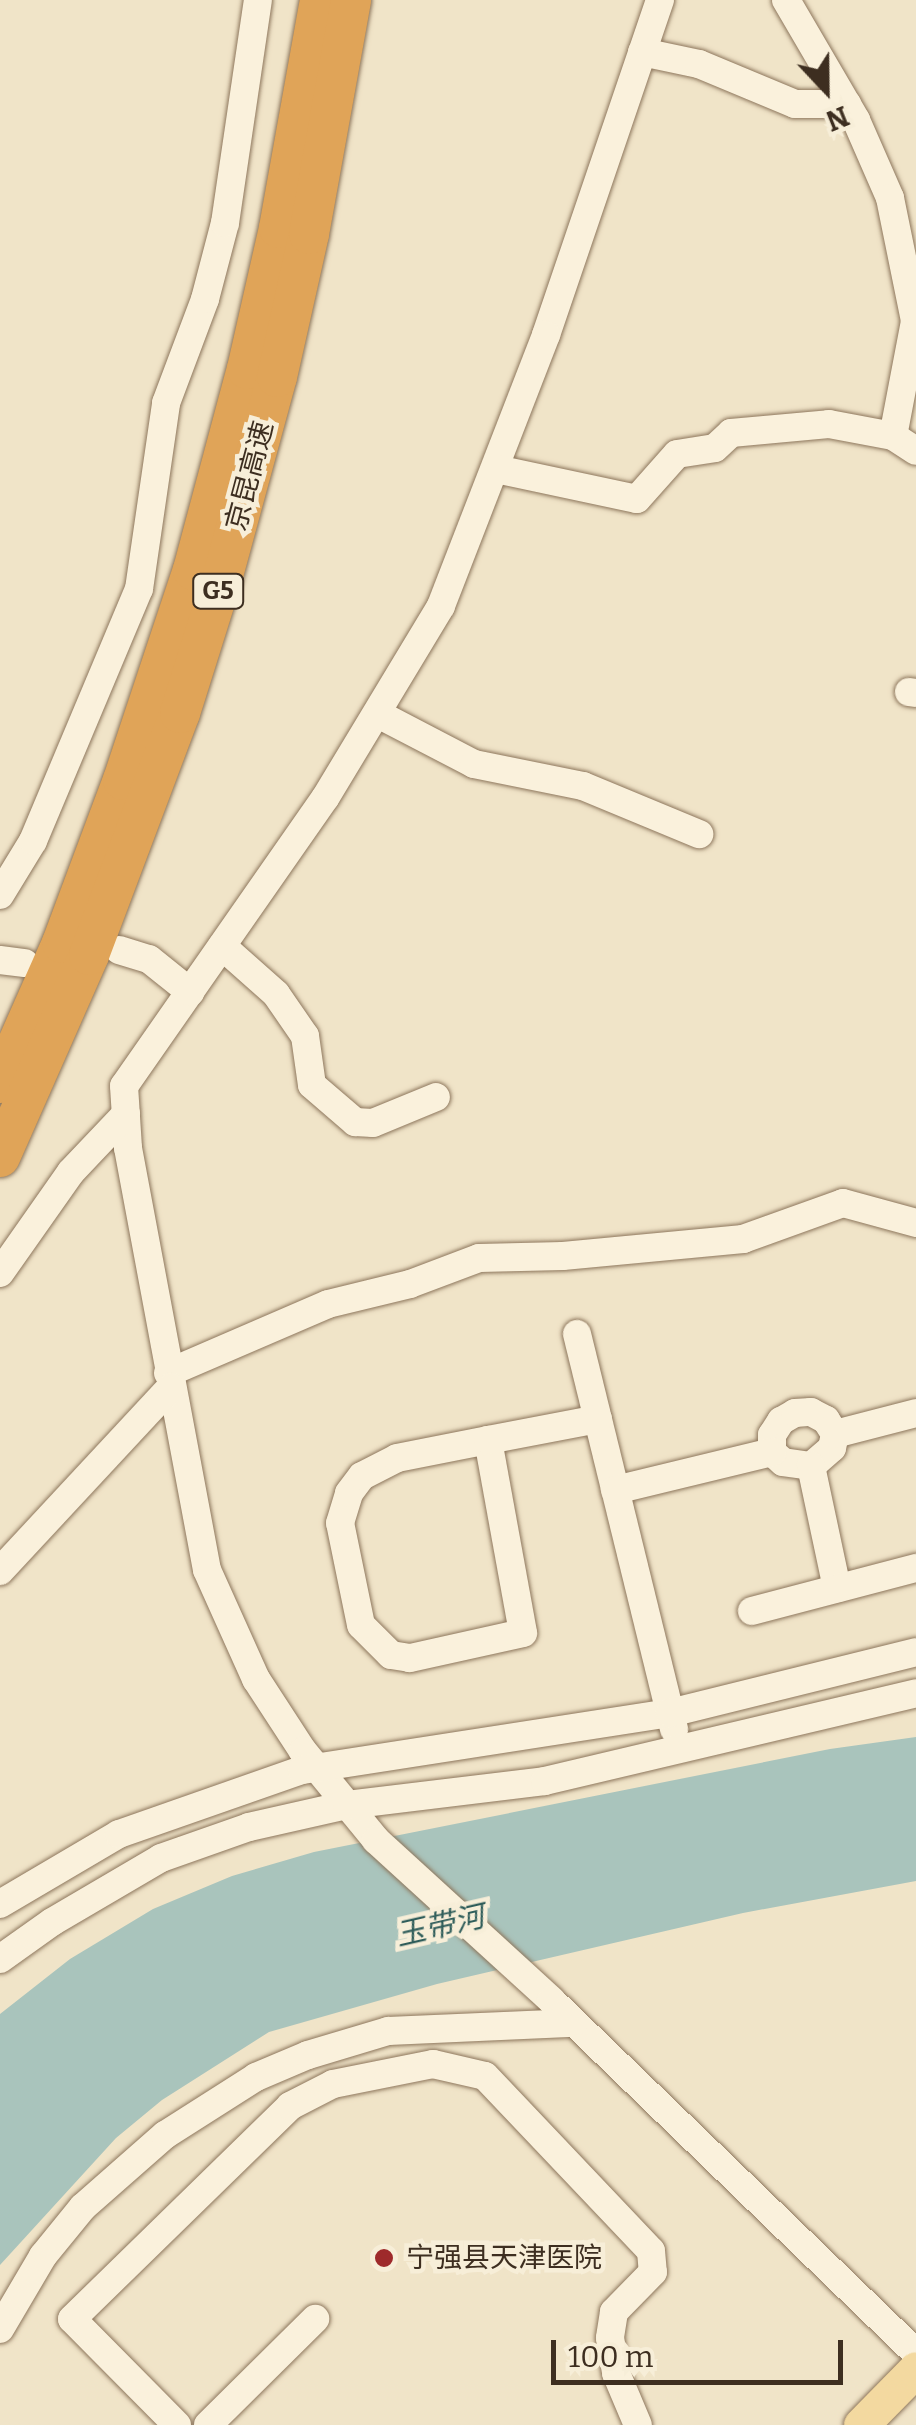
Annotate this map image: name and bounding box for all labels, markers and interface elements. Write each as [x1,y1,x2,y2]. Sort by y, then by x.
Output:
north arrow [776,40,876,140]
text: N [821,99,854,138]
street label: 京昆高速 [219,418,281,534]
road number: G5 [190,571,246,611]
water label: 玉带河 [392,1898,488,1954]
place label: 宁强县天津医院 [406,2241,602,2275]
marker: 宁强县天津医院 [371,2245,397,2271]
scale bar [556,2320,848,2382]
text: 100 m [568,2339,653,2375]

